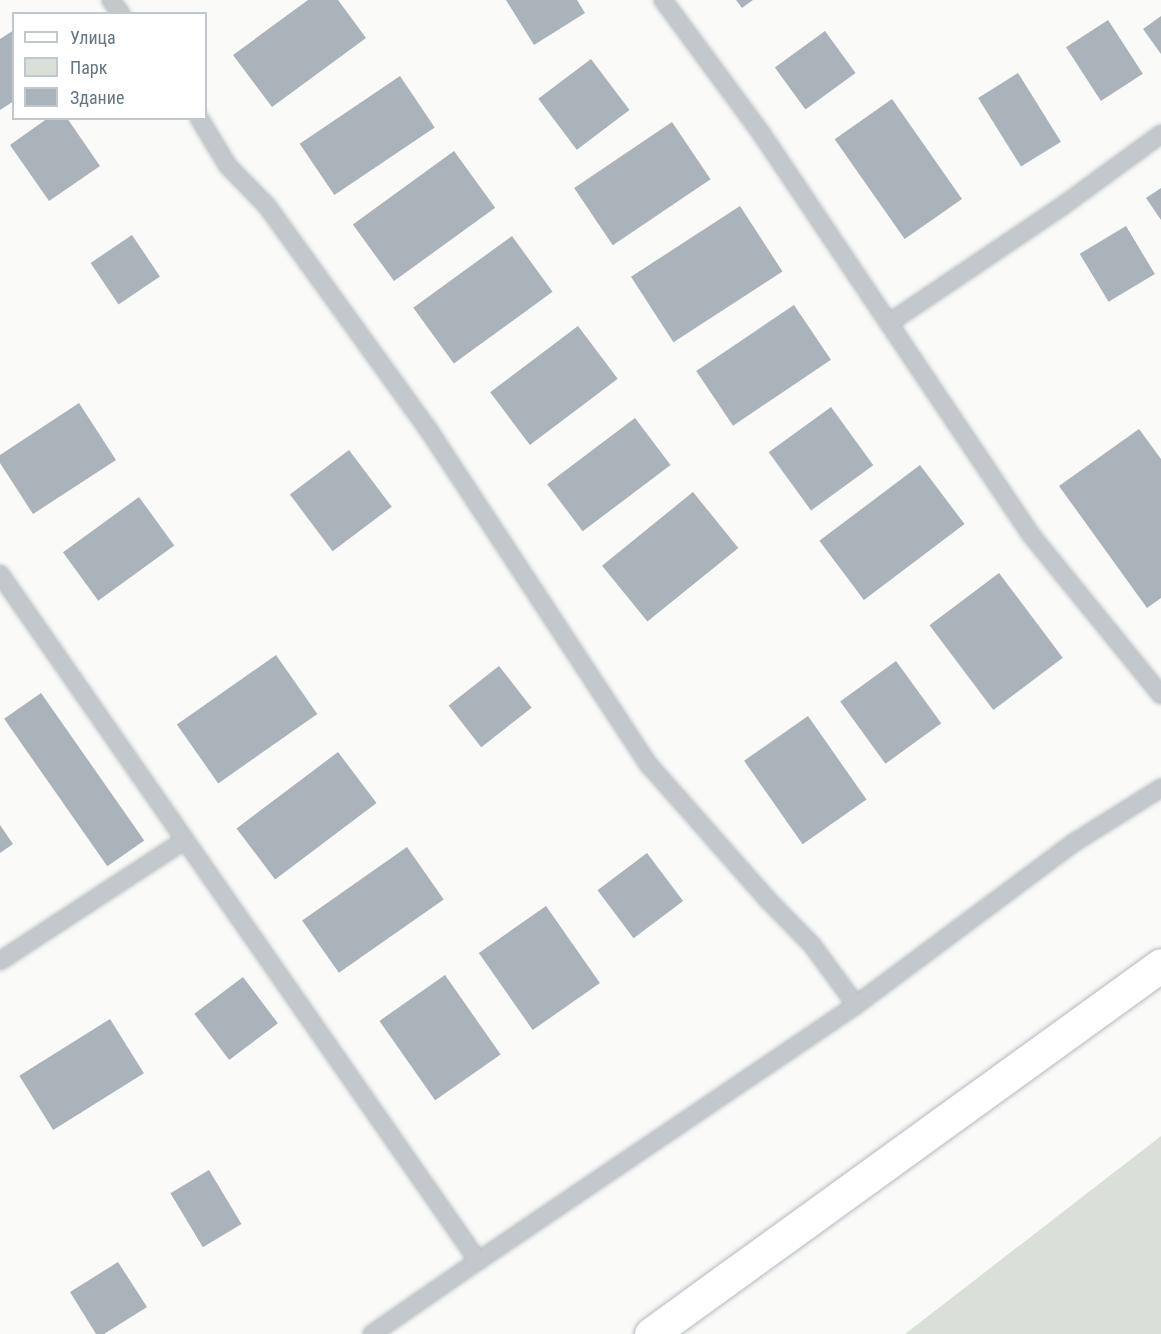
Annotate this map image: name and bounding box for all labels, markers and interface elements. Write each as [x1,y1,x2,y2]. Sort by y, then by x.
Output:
legend [12,12,207,120]
text: Улица [70,27,116,48]
text: Парк [70,57,107,78]
text: Здание [70,87,124,108]

